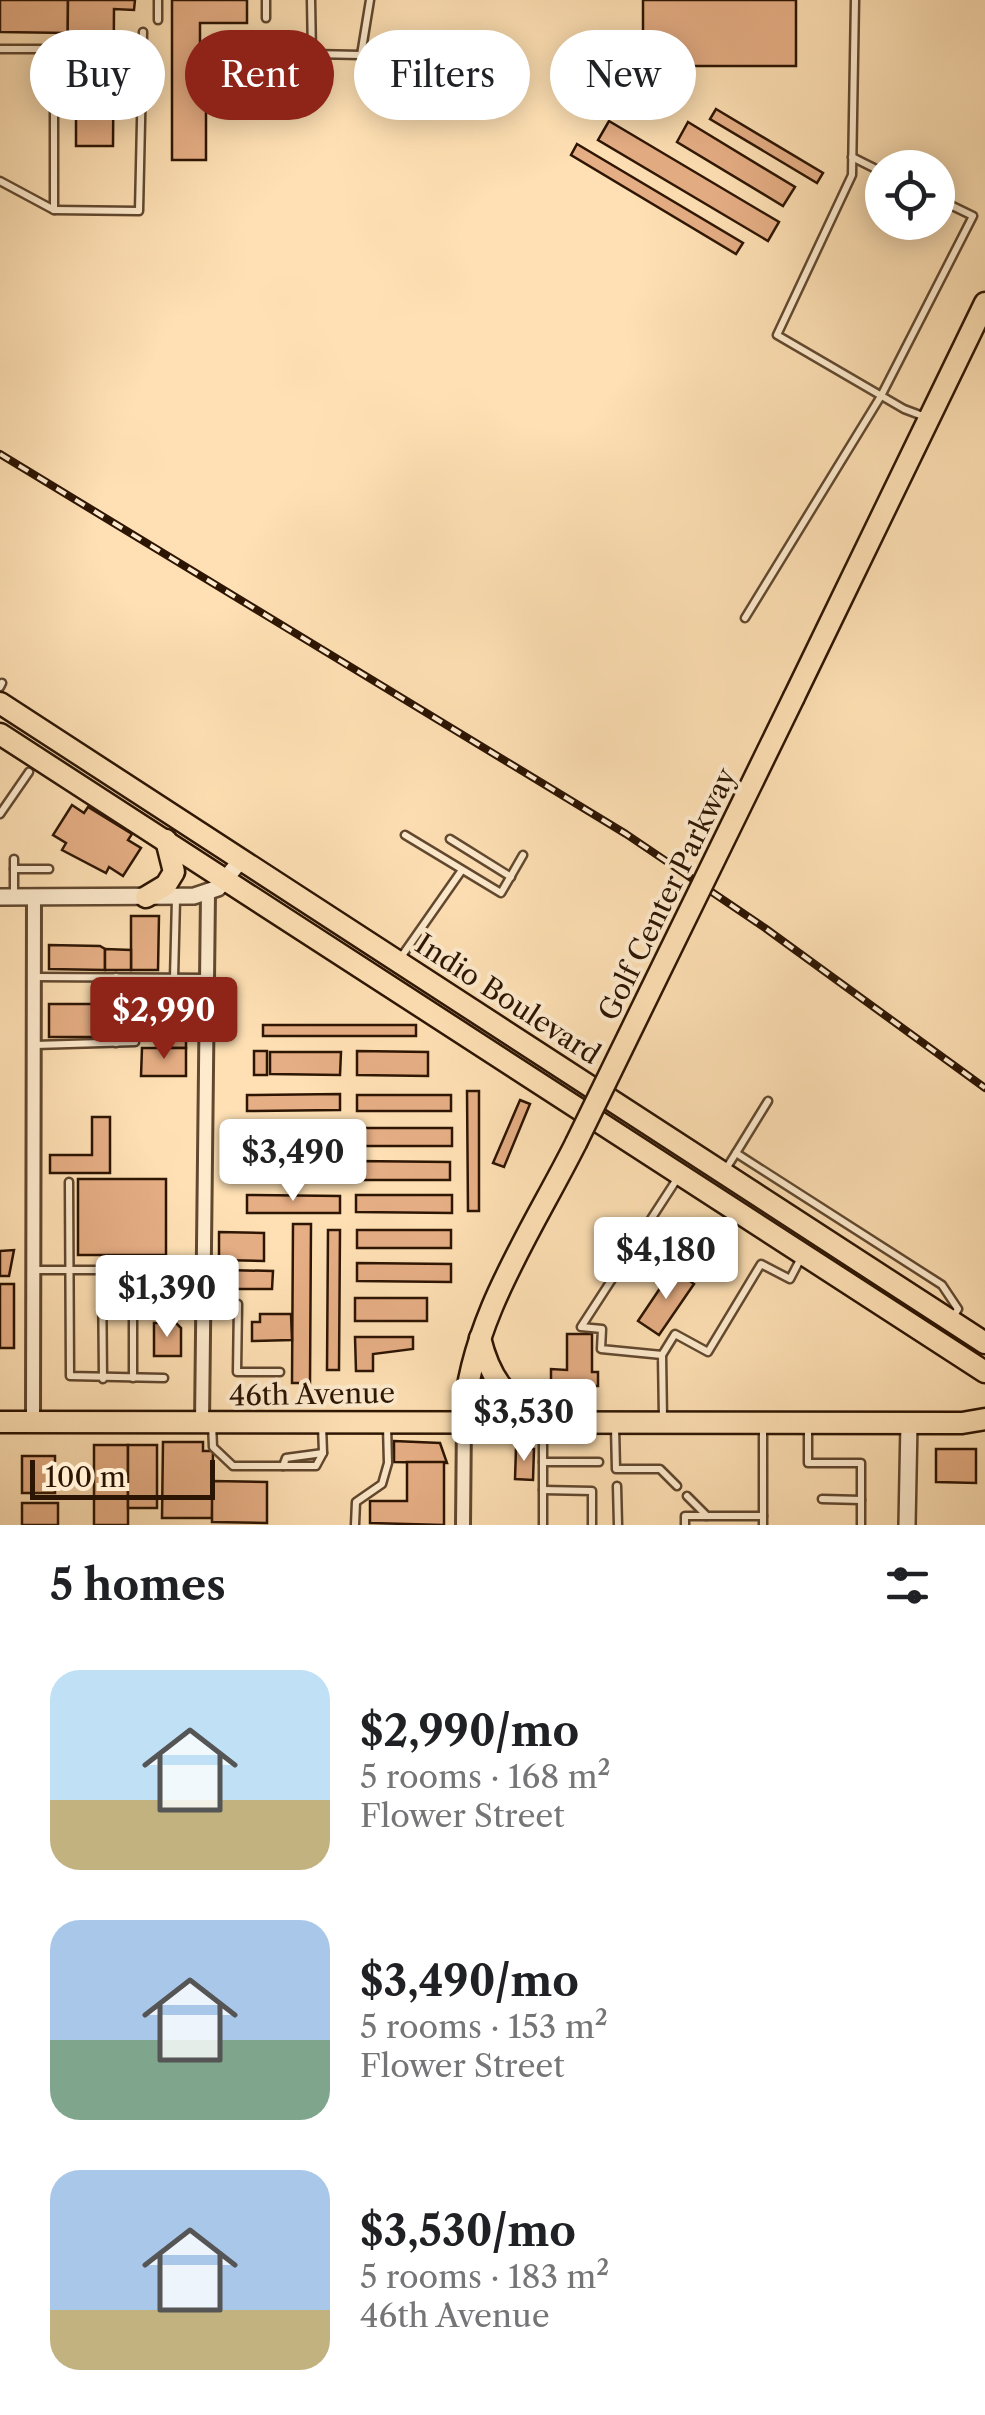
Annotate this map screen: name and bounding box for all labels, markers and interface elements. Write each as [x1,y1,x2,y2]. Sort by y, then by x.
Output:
chip: Buy [30,30,165,120]
chip: Rent [185,30,334,120]
chip: Filters [354,30,530,120]
chip: New [550,30,696,120]
map controls [865,150,955,240]
button: locate [865,150,955,240]
street label: Golf Center Parkway [591,762,743,1026]
street label: Indio Boulevard [409,927,607,1071]
pin: $2,990 [83,977,245,1062]
text: $2,990 [112,990,216,1029]
pin: $3,490 [212,1119,374,1204]
text: $3,490 [241,1132,345,1171]
pin: $4,180 [585,1217,747,1302]
text: $4,180 [616,1230,716,1269]
pin: $1,390 [86,1255,248,1340]
text: $1,390 [118,1268,216,1307]
street label: 46th Avenue [229,1376,395,1412]
pin: $3,530 [443,1379,605,1464]
text: $3,530 [474,1392,574,1431]
scale bar [30,1455,215,1500]
text: 100 m [45,1460,126,1494]
icon: filters [880,1558,935,1613]
text: 5 homes [50,1559,226,1611]
text: $2,990/mo [360,1705,579,1757]
icon: home [130,1710,250,1830]
text: 5 rooms · 168 m² [360,1757,611,1796]
text: Flower Street [360,1796,565,1835]
text: $3,490/mo [360,1955,579,2007]
icon: home [130,1960,250,2080]
text: 5 rooms · 153 m² [360,2007,608,2046]
text: Flower Street [360,2046,565,2085]
text: $3,530/mo [360,2205,576,2257]
icon: home [130,2210,250,2330]
text: 5 rooms · 183 m² [360,2257,609,2296]
text: 46th Avenue [360,2296,550,2335]

